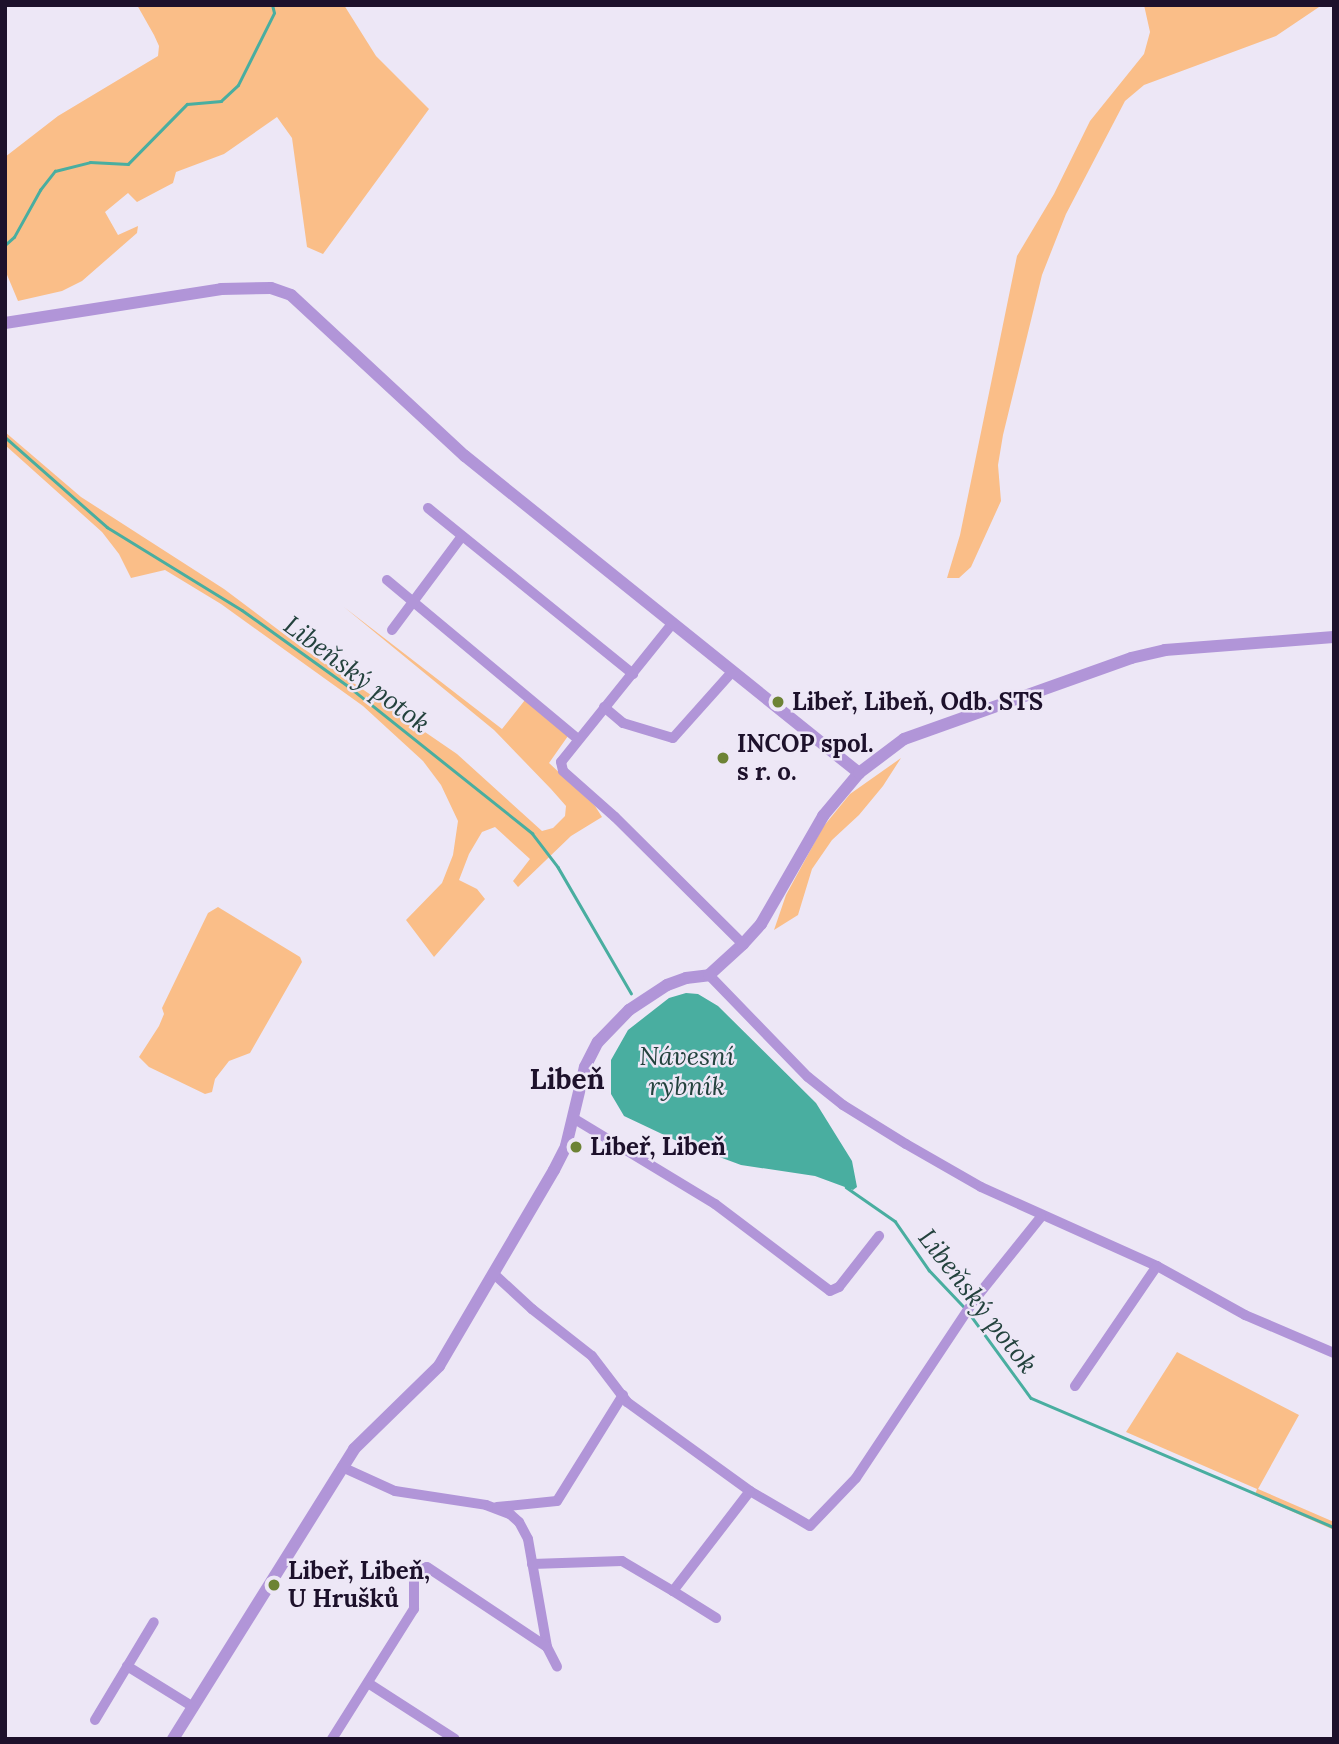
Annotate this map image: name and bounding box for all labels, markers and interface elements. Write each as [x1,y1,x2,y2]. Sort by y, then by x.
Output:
water label: Libeňský potok [278,609,436,739]
place label: Libeř, Libeň, Odb. STS [792,688,1043,716]
marker: Libeř, Libeň, Odb. STS [770,694,786,710]
place label: INCOP spol. s r. o. [737,730,874,786]
marker: INCOP spol. s r. o. [715,750,731,766]
water label: Návesní rybník [639,1040,735,1102]
district label: Libeň [529,1062,605,1096]
place label: Libeř, Libeň [590,1133,726,1161]
marker: Libeř, Libeň [568,1139,584,1155]
water label: Libeňský potok [912,1223,1044,1379]
place label: Libeř, Libeň, U Hrušků [288,1557,430,1613]
marker: Libeř, Libeň, U Hrušků [266,1577,282,1593]

